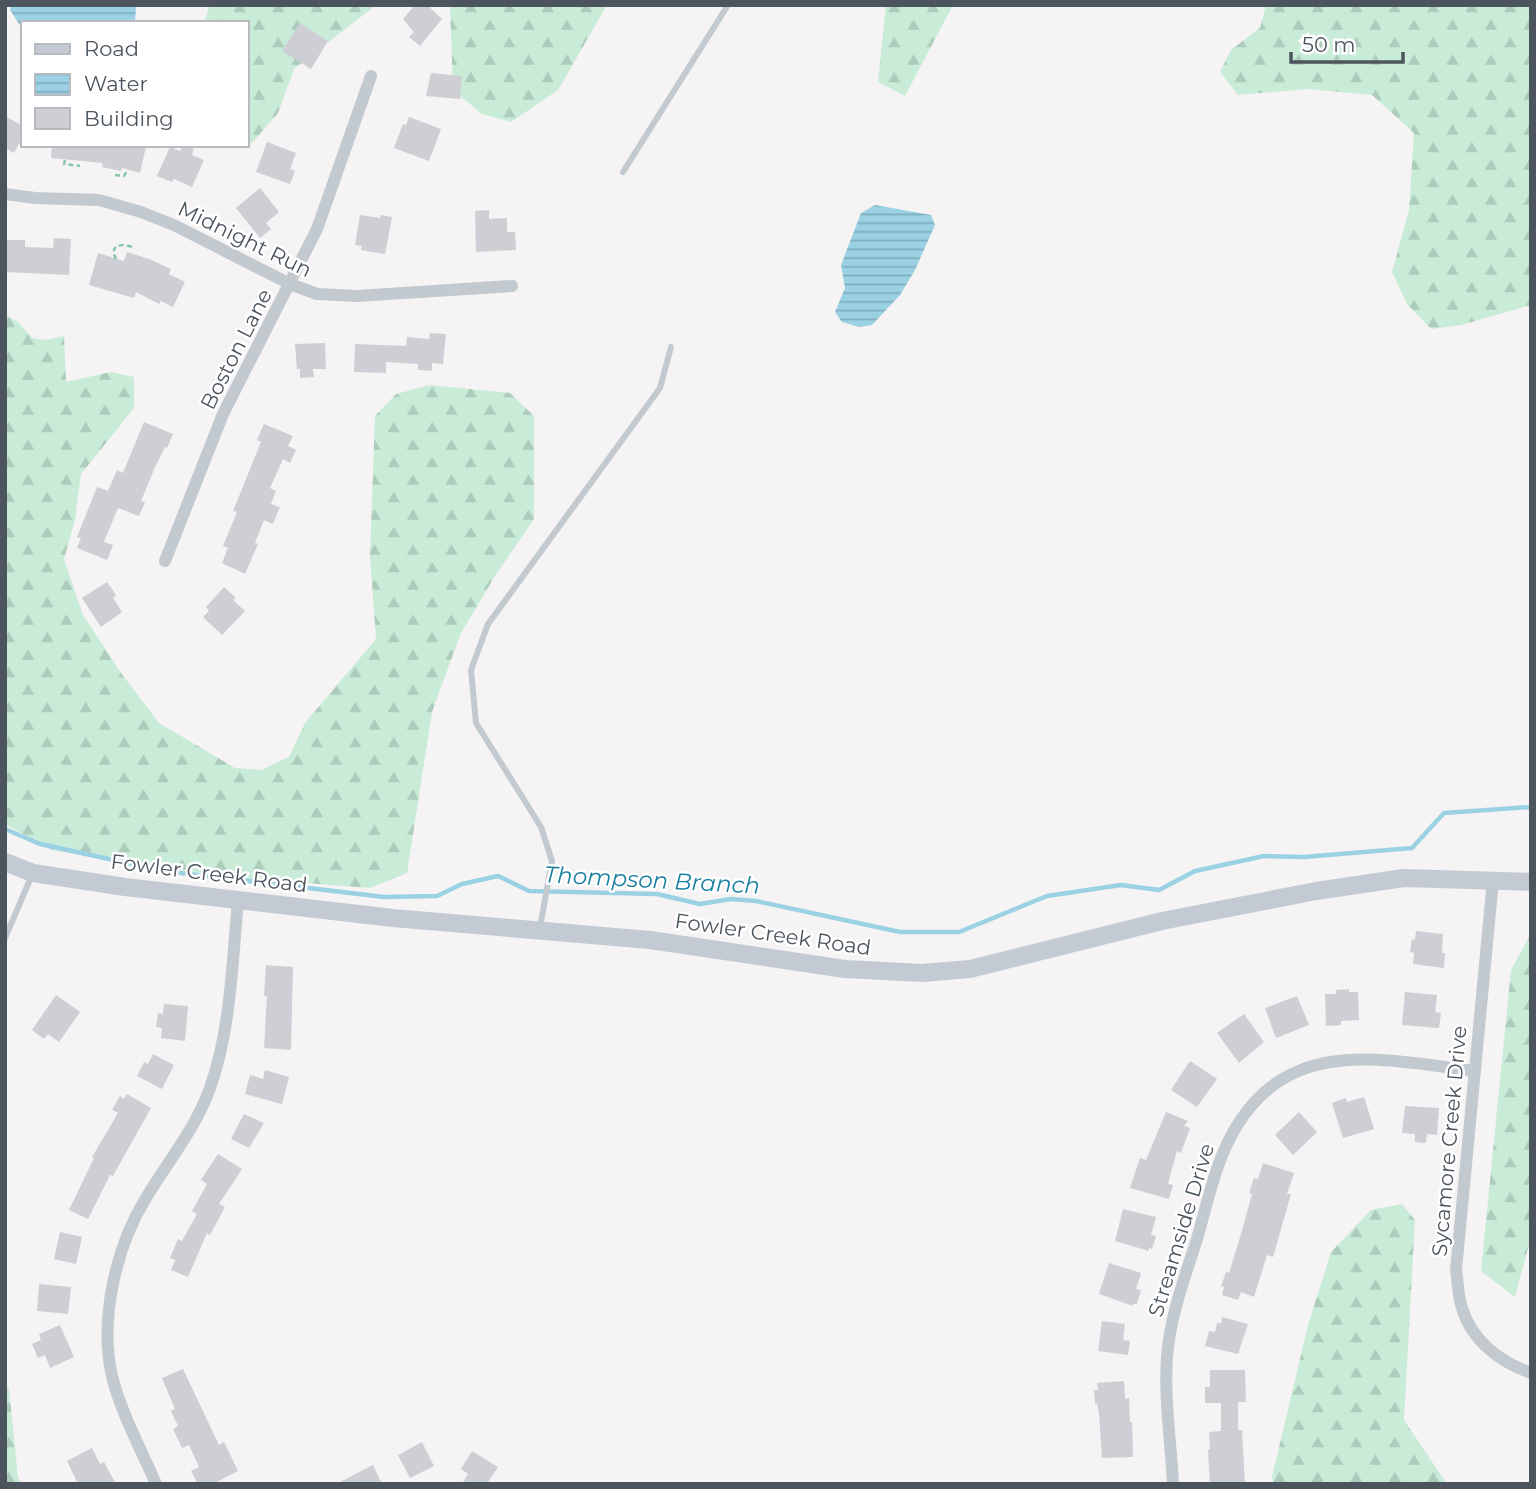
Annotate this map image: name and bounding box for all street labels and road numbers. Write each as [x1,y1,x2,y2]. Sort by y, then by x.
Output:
street label: Midnight Run [174,196,316,282]
street label: Boston Lane [195,285,277,413]
street label: Fowler Creek Road [109,849,309,897]
street label: Fowler Creek Road [673,908,873,960]
street label: Sycamore Creek Drive [1426,1025,1472,1257]
street label: Streamside Drive [1143,1140,1219,1320]

